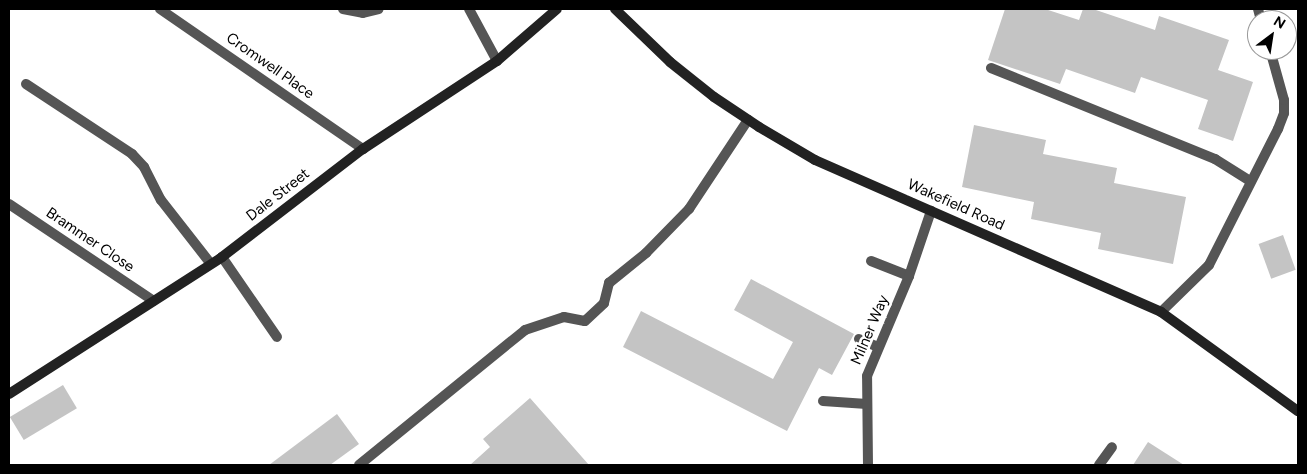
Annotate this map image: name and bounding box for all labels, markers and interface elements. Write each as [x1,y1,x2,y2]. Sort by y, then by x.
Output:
north arrow [1247,10,1297,60]
text: N [1270,12,1288,33]
street label: Cromwell Place [223,29,317,103]
street label: Dale Street [243,165,313,225]
street label: Wakefield Road [905,176,1007,234]
street label: Brammer Close [43,204,137,276]
street label: Milner Way [847,292,893,368]

